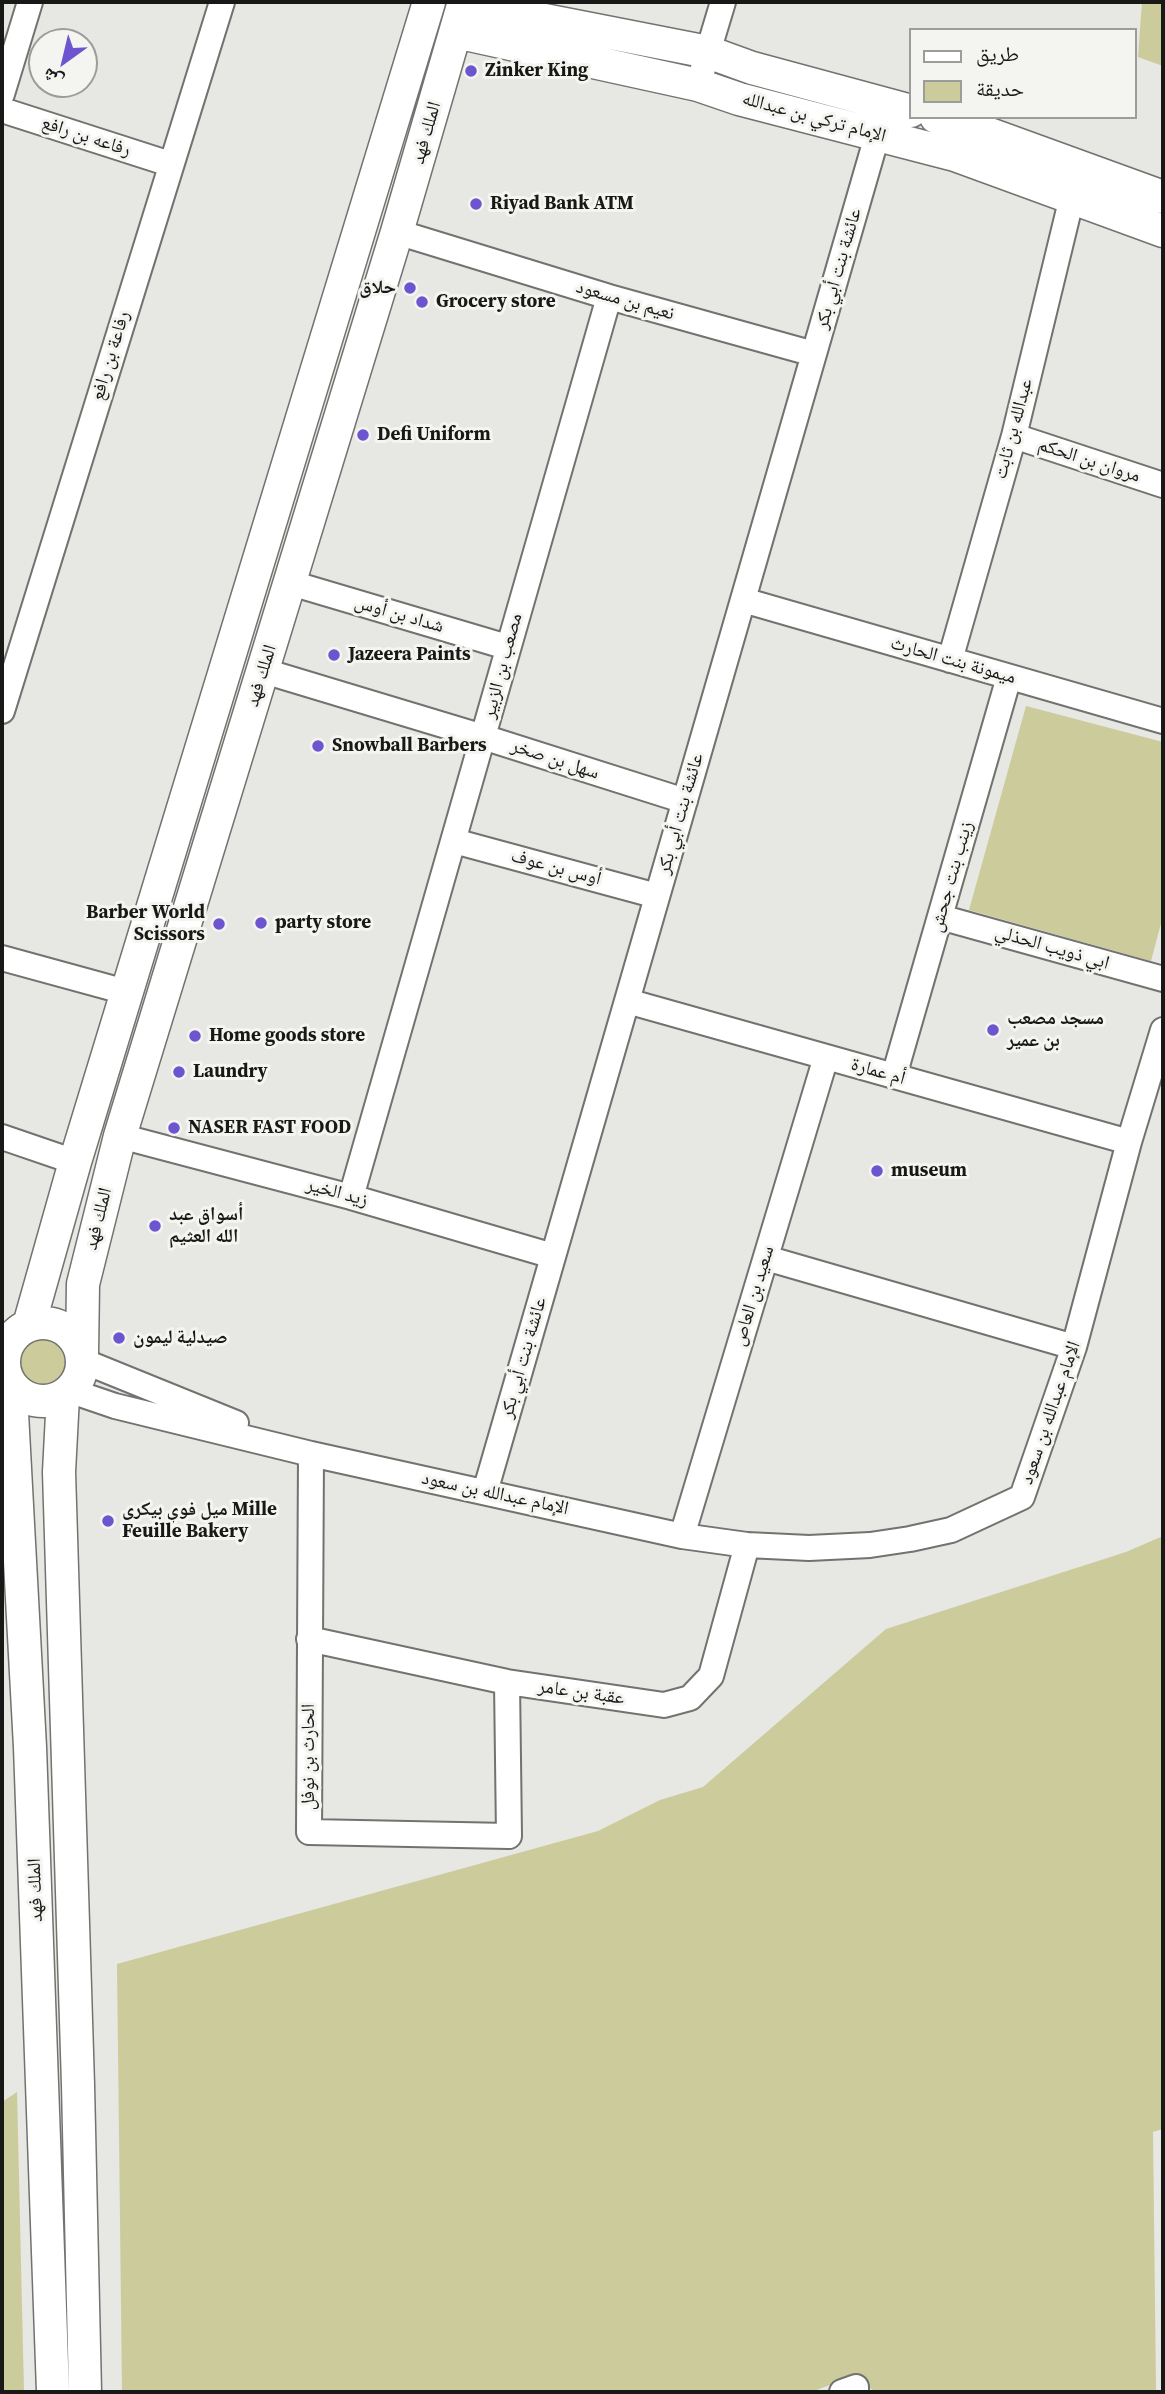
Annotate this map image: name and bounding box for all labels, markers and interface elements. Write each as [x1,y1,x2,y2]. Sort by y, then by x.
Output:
north arrow [28,28,98,98]
legend [909,28,1137,119]
text: طريق [976,39,1019,68]
place label: Zinker King [485,60,588,82]
text: ش [37,62,68,95]
marker: Zinker King [463,63,479,79]
text: حديقة [976,74,1024,103]
street label: الإمام تركي بن عبدالله [740,88,888,148]
street label: الملك فهد [407,99,447,167]
street label: رفاعه بن رافع [39,112,133,162]
place label: Riyad Bank ATM [490,193,634,215]
marker: Riyad Bank ATM [468,196,484,212]
street label: عائشة بنت أبي بكر [811,206,867,332]
street label: نعيم بن مسعود [573,276,677,326]
place label: حلاق [359,277,396,299]
marker: حلاق [402,280,418,296]
place label: Grocery store [436,291,556,313]
marker: Grocery store [414,294,430,310]
street label: رفاعة بن رافع [87,308,135,404]
street label: عبدالله بن ثابت [990,376,1038,482]
place label: Defi Uniform [377,424,491,446]
marker: Defi Uniform [355,427,371,443]
street label: مروان بن الحكم [1035,434,1143,488]
street label: شداد بن أوس [352,591,446,639]
street label: مصعب بن الزبير [478,611,528,721]
street label: ميمونة بنت الحارث [888,632,1018,690]
street label: الملك فهد [242,642,282,710]
place label: Jazeera Paints [348,644,471,666]
marker: Jazeera Paints [326,647,342,663]
place label: Snowball Barbers [332,735,487,757]
street label: سهل بن صخر [508,735,602,785]
marker: Snowball Barbers [310,738,326,754]
street label: عائشة بنت أبي بكر [653,751,709,877]
street label: زينب بنت جحش [925,819,979,935]
street label: أوس بن عوف [508,845,604,891]
place label: Barber World Scissors [86,902,205,946]
place label: party store [275,912,371,934]
marker: party store [253,915,269,931]
marker: Barber World Scissors [211,916,227,932]
street label: ابي ذويب الحذلي [992,921,1112,975]
place label: مسجد مصعب بن عمير [1007,1008,1104,1052]
marker: مسجد مصعب بن عمير [985,1022,1001,1038]
place label: Home goods store [209,1025,365,1047]
marker: Home goods store [187,1028,203,1044]
street label: أم عمارة [848,1053,908,1091]
place label: Laundry [193,1061,268,1083]
marker: Laundry [171,1064,187,1080]
place label: NASER FAST FOOD [188,1117,351,1139]
marker: NASER FAST FOOD [166,1120,182,1136]
place label: museum [891,1160,967,1182]
marker: museum [869,1163,885,1179]
street label: زيد الخير [304,1174,370,1212]
street label: الملك فهد [80,1185,118,1253]
place label: أسواق عبد الله العثيم [169,1204,243,1248]
marker: أسواق عبد الله العثيم [147,1218,163,1234]
street label: سعيد بن العاص [728,1243,780,1349]
street label: عائشة بنت أبي بكر [496,1295,552,1421]
place label: صيدلية ليمون [133,1327,228,1349]
marker: صيدلية ليمون [111,1330,127,1346]
street label: الإمام عبدالله بن سعود [1016,1338,1086,1488]
street label: الإمام عبدالله بن سعود [419,1467,571,1521]
place label: ميل فوي بيكري Mille Feuille Bakery [122,1499,277,1543]
marker: ميل فوي بيكري Mille Feuille Bakery [100,1513,116,1529]
street label: عقبة بن عامر [536,1676,626,1710]
street label: الحارث بن نوفل [298,1704,320,1810]
street label: الملك فهد [23,1858,49,1922]

